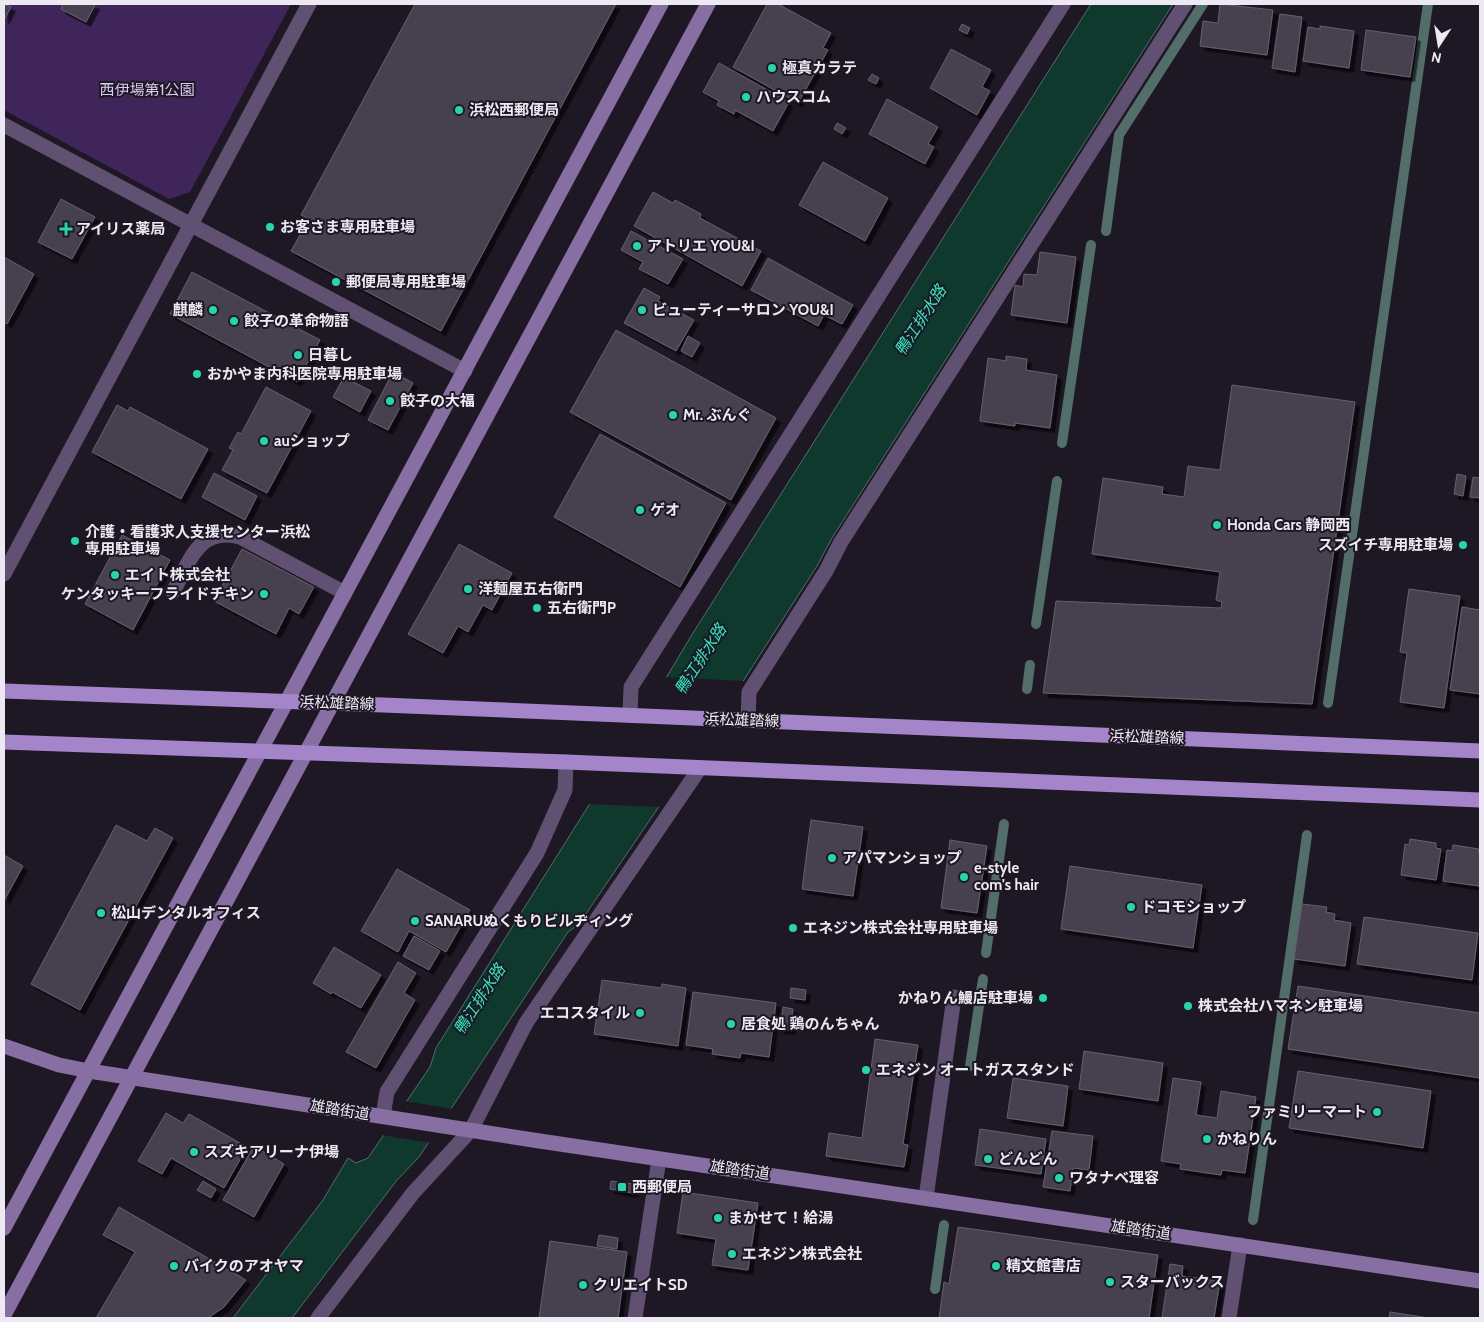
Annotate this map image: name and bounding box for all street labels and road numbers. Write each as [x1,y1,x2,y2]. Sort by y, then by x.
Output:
street label: 浜松雄踏線 [299,693,375,713]
street label: 浜松雄踏線 [704,710,780,730]
street label: 浜松雄踏線 [1109,727,1185,747]
street label: 雄踏街道 [309,1096,371,1124]
street label: 雄踏街道 [709,1157,771,1183]
street label: 雄踏街道 [1110,1217,1172,1243]

